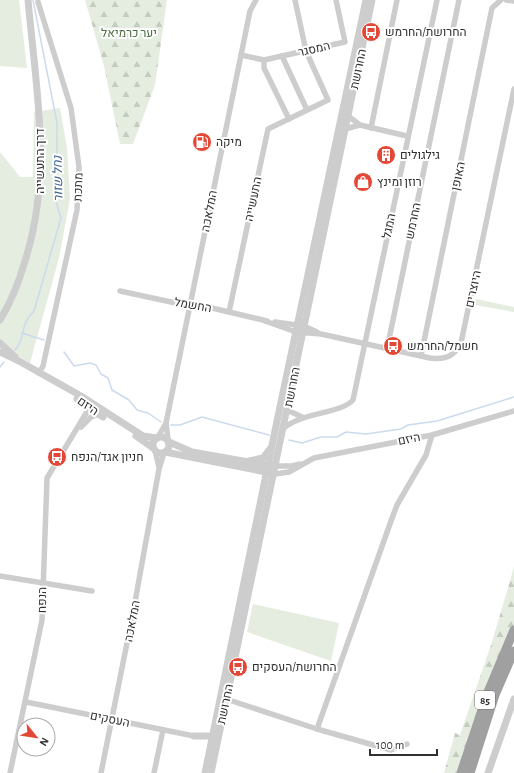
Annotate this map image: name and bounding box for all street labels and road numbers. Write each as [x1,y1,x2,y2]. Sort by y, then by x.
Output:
street label: המסגר [297,39,331,59]
street label: החרושת [348,48,368,90]
street label: דרך התעשייה [34,128,46,194]
street label: האופן [449,160,467,192]
street label: מתכת [71,172,85,202]
street label: התעשייה [242,176,264,222]
street label: המלאכה [199,189,219,233]
street label: החרמש [403,201,423,241]
street label: המגל [380,212,398,240]
street label: היוצרים [463,269,483,309]
street label: החשמל [173,296,213,314]
street label: החרושת [282,366,302,408]
street label: היזם [75,395,101,417]
street label: היזם [397,431,421,447]
street label: הנפח [36,587,48,613]
street label: המלאכה [122,599,142,643]
street label: החרושת [215,683,235,725]
road number: 85 [475,691,495,709]
street label: העסקים [89,709,131,729]

